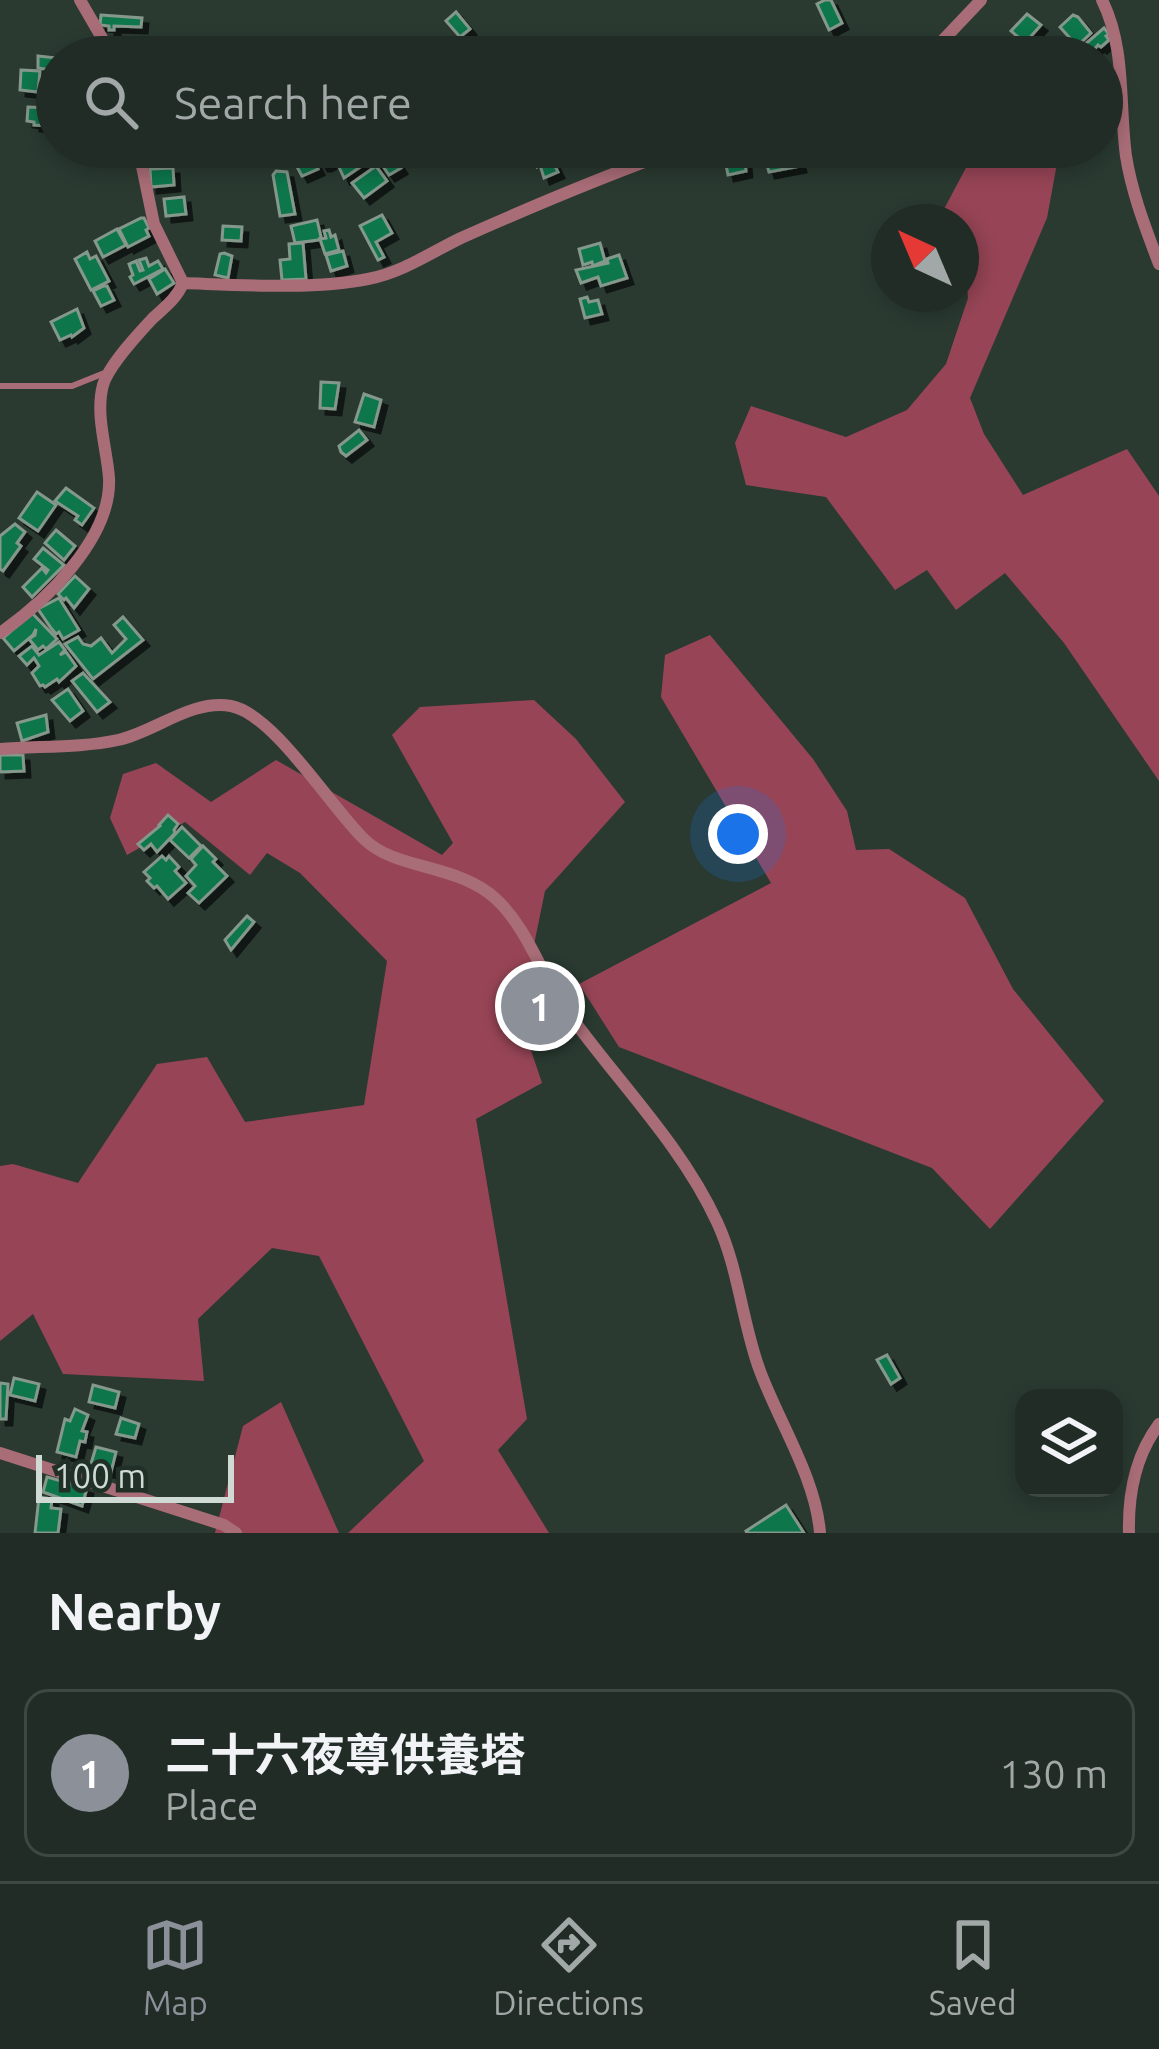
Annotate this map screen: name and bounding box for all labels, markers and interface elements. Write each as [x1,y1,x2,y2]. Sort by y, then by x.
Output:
search box [36,36,1123,168]
icon: search [78,69,144,135]
text: Search here [174,77,412,128]
north arrow [871,204,979,312]
your location [708,804,768,864]
pin: 1 [501,961,579,1051]
map controls [1015,1389,1123,1497]
button: layers [1015,1389,1123,1497]
scale bar [36,1449,234,1502]
text: 100 m [54,1457,146,1494]
text: Nearby [48,1582,221,1640]
text: 二十六夜尊供養塔 [165,1729,525,1780]
text: 1 [79,1752,101,1795]
text: 130 m [999,1752,1108,1795]
text: Place [165,1784,258,1827]
tab: Map [142,1912,208,2021]
tab: Directions [493,1912,644,2021]
tab: Saved [929,1912,1017,2021]

